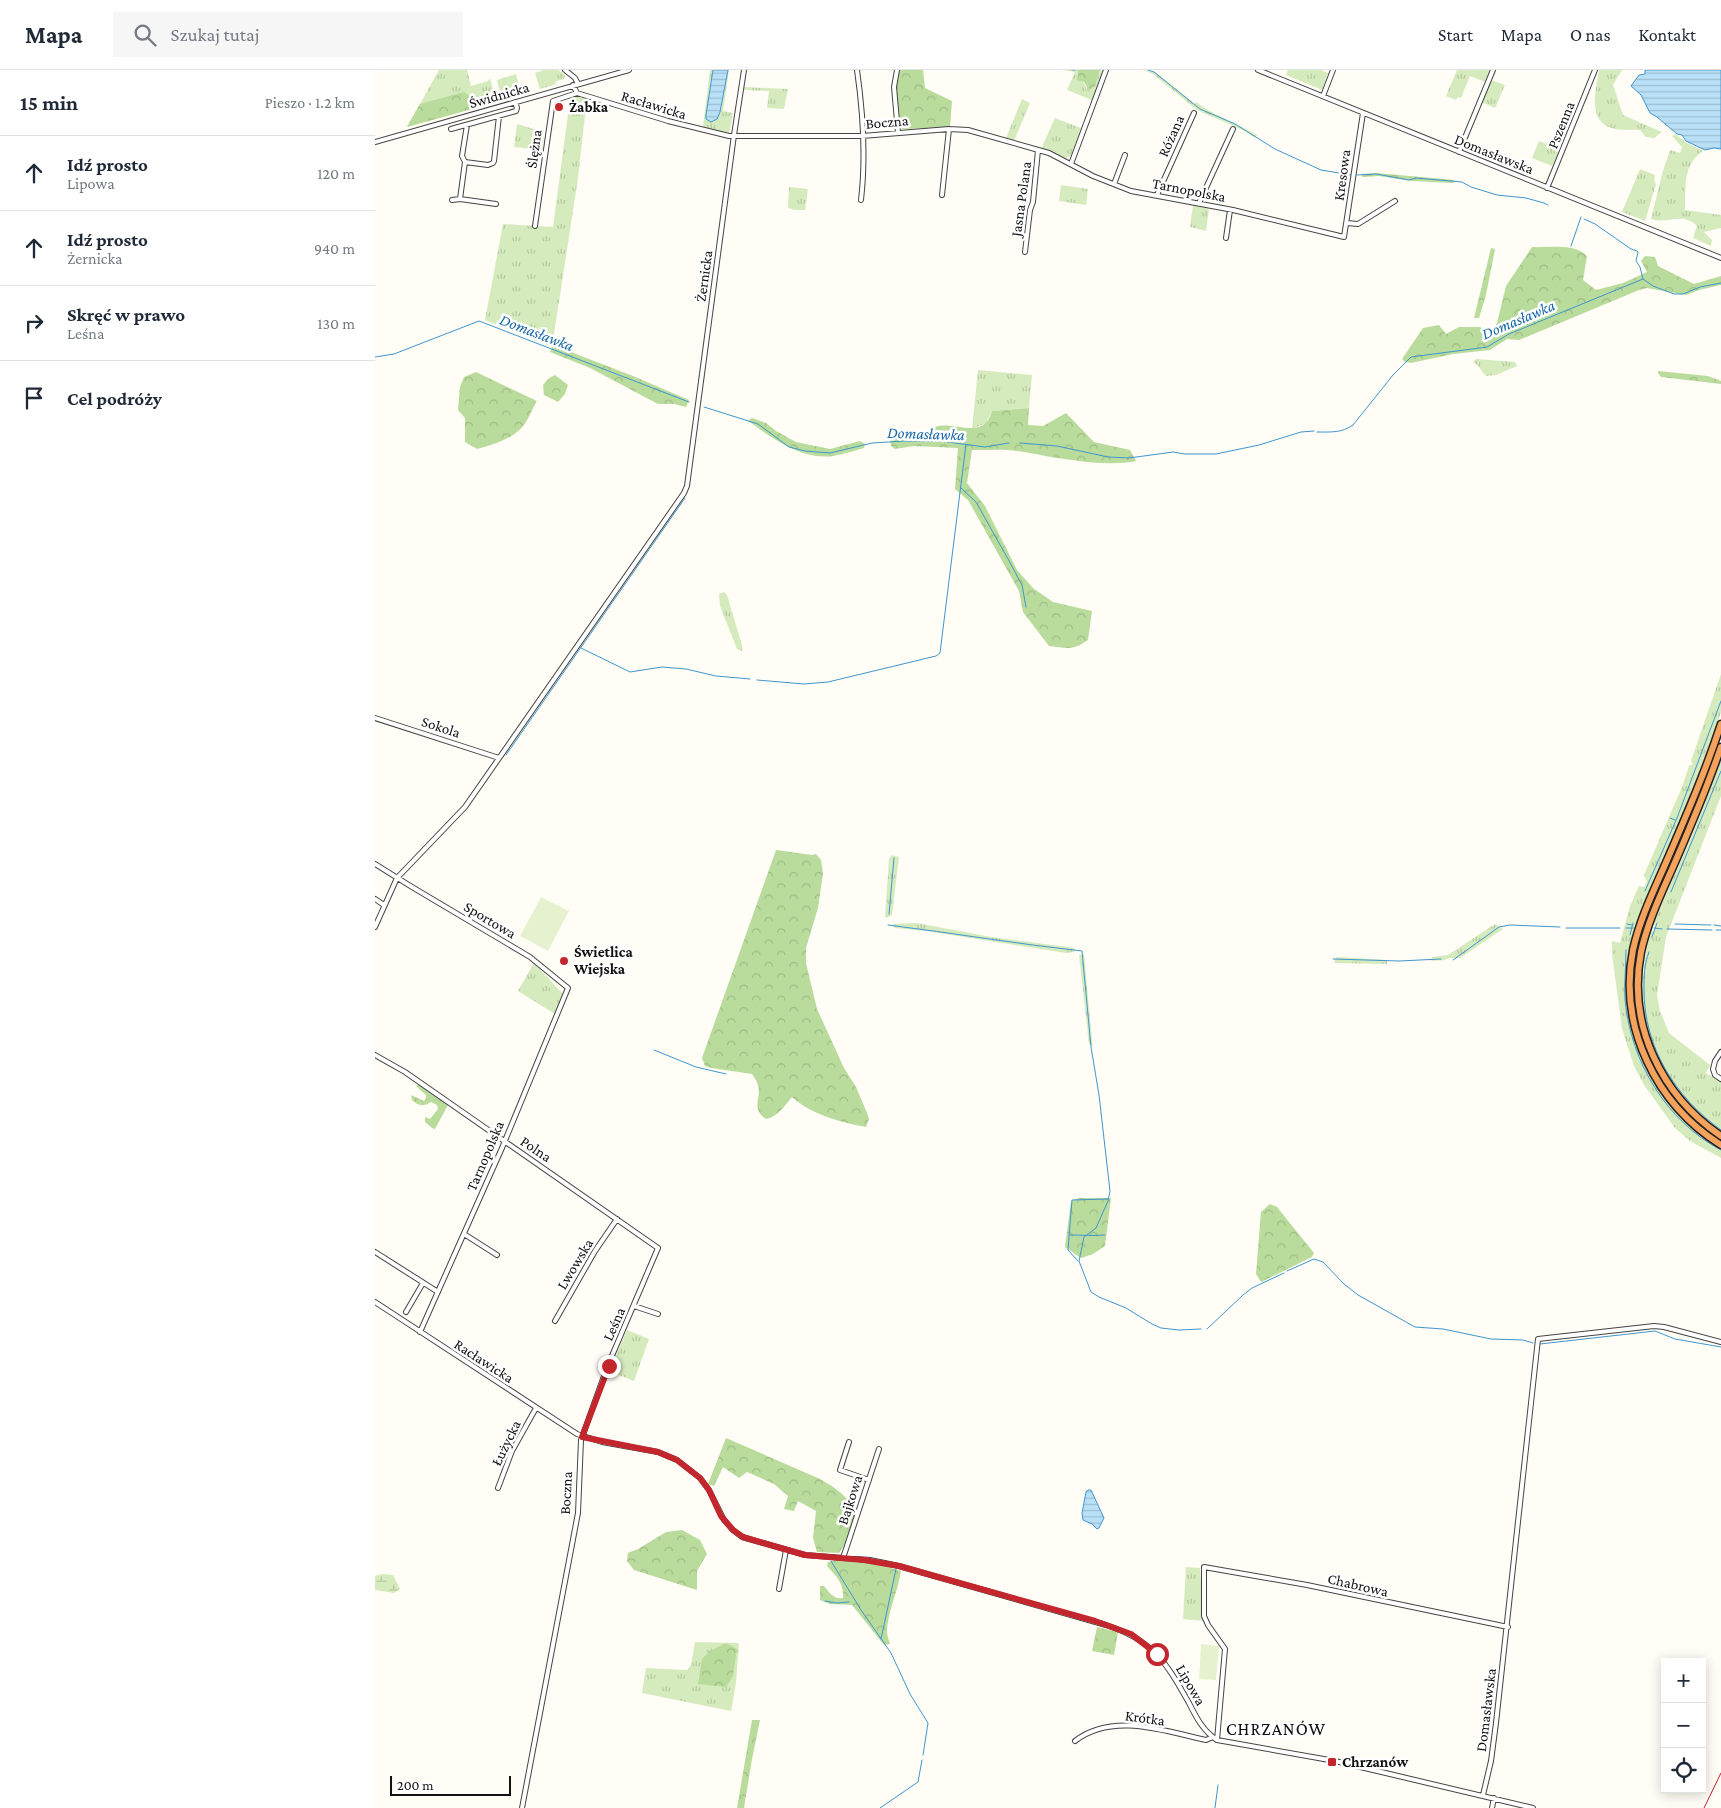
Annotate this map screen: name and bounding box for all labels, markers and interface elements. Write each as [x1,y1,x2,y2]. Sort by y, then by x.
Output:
search box [113,12,463,57]
text: Mapa [25,21,83,48]
icon: search [131,21,159,49]
text: Szukaj tutaj [171,24,259,45]
text: Start [1438,25,1473,45]
text: Mapa [1501,25,1542,45]
text: O nas [1570,25,1611,45]
text: Kontakt [1639,25,1696,45]
street label: Świdnicka [467,79,531,111]
street label: Racławicka [619,88,689,123]
text: 15 min [20,91,78,115]
text: Pieszo · 1.2 km [265,94,355,111]
place label: Żabka [569,99,609,115]
street label: Pszenna [1544,99,1578,151]
marker: Żabka [553,101,565,113]
street label: Boczna [865,112,909,132]
street label: Różana [1155,113,1187,159]
street label: Ślężna [523,129,546,170]
street label: Domasławska [1452,131,1536,177]
street label: Kresowa [1331,148,1354,202]
text: Idź prosto [67,154,148,175]
icon: ahead [20,159,48,187]
street label: Jasna Polana [1008,160,1035,240]
text: 120 m [317,165,355,182]
text: Lipowa [67,175,115,192]
street label: Tarnopolska [1151,175,1227,206]
text: Idź prosto [67,229,148,250]
icon: ahead [20,234,48,262]
text: 940 m [314,240,355,257]
street label: Żernicka [692,249,716,303]
text: Żernicka [67,250,122,267]
water label: Domasławka [1479,296,1558,342]
text: Skręć w prawo [67,304,185,325]
icon: right [20,309,48,337]
water label: Domasławka [497,311,577,354]
text: 130 m [317,315,355,332]
text: Leśna [67,325,104,342]
icon: arrive [20,384,48,412]
text: Cel podróży [67,388,162,409]
water label: Domasławka [887,424,966,443]
street label: Sokola [420,713,462,741]
street label: Sportowa [461,898,519,943]
place label: Świetlica Wiejska [573,944,633,978]
marker: Świetlica Wiejska [558,955,570,967]
street label: Tarnopolska [463,1118,508,1194]
street label: Polna [518,1133,554,1165]
street label: Lwowska [554,1236,596,1292]
street label: Leśna [600,1305,628,1343]
street label: Racławicka [451,1336,517,1386]
route end [598,1355,621,1378]
street label: Łużycka [488,1418,525,1469]
street label: Boczna [557,1471,575,1515]
street label: Bajkowa [834,1473,866,1527]
street label: Chabrowa [1326,1570,1390,1600]
route start [1146,1643,1169,1666]
map controls [1661,1658,1706,1793]
button: + [1661,1658,1706,1703]
street label: Lipowa [1172,1662,1209,1709]
street label: Domasławska [1473,1667,1499,1753]
button: − [1661,1703,1706,1748]
street label: Krótka [1124,1707,1166,1729]
district label: CHRZANÓW [1226,1719,1326,1739]
button: locate [1661,1748,1706,1793]
place label: Chrzanów [1342,1754,1409,1770]
marker: Chrzanów [1326,1756,1338,1768]
scale bar [390,1773,511,1796]
text: 200 m [397,1777,433,1793]

